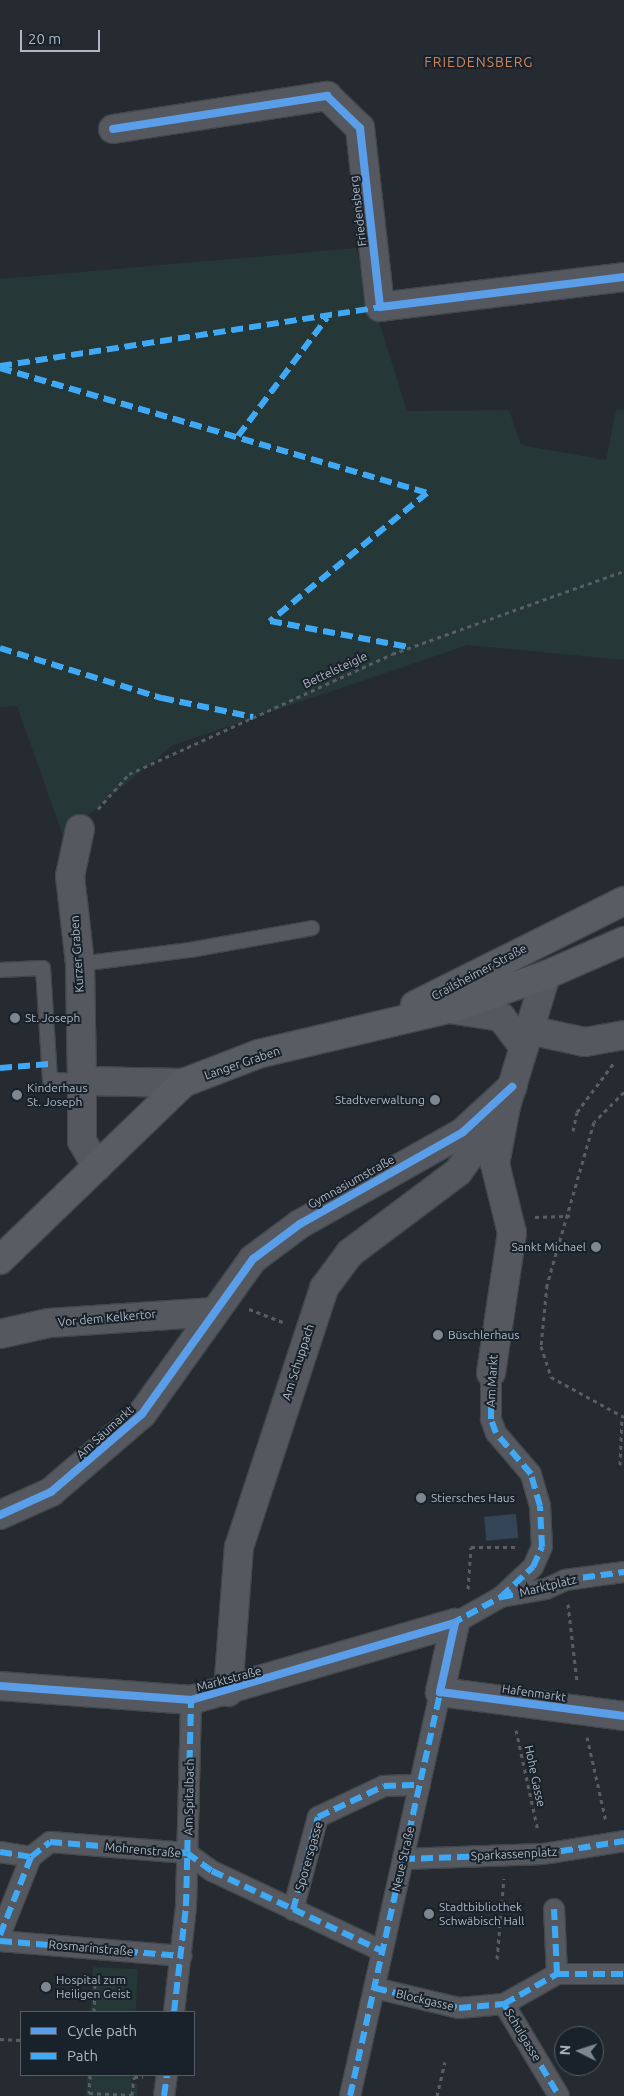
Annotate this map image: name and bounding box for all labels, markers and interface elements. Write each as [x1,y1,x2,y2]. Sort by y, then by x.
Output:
scale bar [22,20,102,52]
text: 20 m [28,30,61,47]
district label: FRIEDENSBERG [423,54,535,70]
street label: Friedensberg [347,175,369,247]
street label: Bettelsteigle [300,649,370,691]
street label: Kurzer Graben [67,915,87,993]
street label: Crailsheimer Straße [429,941,529,1003]
place label: St. Joseph [25,1011,80,1025]
marker: St. Joseph [9,1012,21,1024]
street label: Langer Graben [202,1043,282,1083]
place label: Kinderhaus St. Joseph [27,1081,88,1109]
marker: Kinderhaus St. Joseph [11,1089,23,1101]
place label: Stadtverwaltung [335,1093,425,1107]
marker: Stadtverwaltung [429,1094,441,1106]
street label: Gymnasiumstraße [305,1152,397,1212]
place label: Sankt Michael [511,1240,586,1254]
marker: Sankt Michael [590,1241,602,1253]
street label: Vor dem Kelkertor [57,1307,157,1329]
street label: Am Schuppach [279,1322,317,1402]
place label: Büschlerhaus [448,1328,520,1342]
marker: Büschlerhaus [432,1329,444,1341]
street label: Am Markt [483,1354,501,1408]
street label: Am Säumarkt [73,1403,137,1461]
place label: Stiersches Haus [431,1491,515,1505]
marker: Stiersches Haus [415,1492,427,1504]
street label: Marktplatz [518,1572,578,1600]
street label: Marktstraße [195,1663,263,1695]
street label: Hafenmarkt [501,1681,567,1705]
street label: Hohe Gasse [521,1744,549,1808]
street label: Am Spitalbach [181,1759,197,1835]
street label: Sporersgasse [292,1820,326,1892]
street label: Neue Straße [388,1825,418,1893]
street label: Mohrenstraße [104,1839,182,1861]
street label: Sparkassenplatz [470,1845,558,1863]
place label: Stadtbibliothek Schwäbisch Hall [439,1900,524,1928]
marker: Stadtbibliothek Schwäbisch Hall [423,1908,435,1920]
street label: Rosmarinstraße [48,1937,134,1959]
place label: Hospital zum Heiligen Geist [56,1973,131,2001]
marker: Hospital zum Heiligen Geist [40,1981,52,1993]
street label: Blockgasse [394,1986,456,2014]
street label: Schulgasse [502,2006,544,2064]
legend [20,2011,195,2076]
text: Cycle path [67,2022,137,2039]
north arrow [554,2026,604,2076]
text: N [557,2044,573,2056]
text: Path [67,2047,98,2064]

